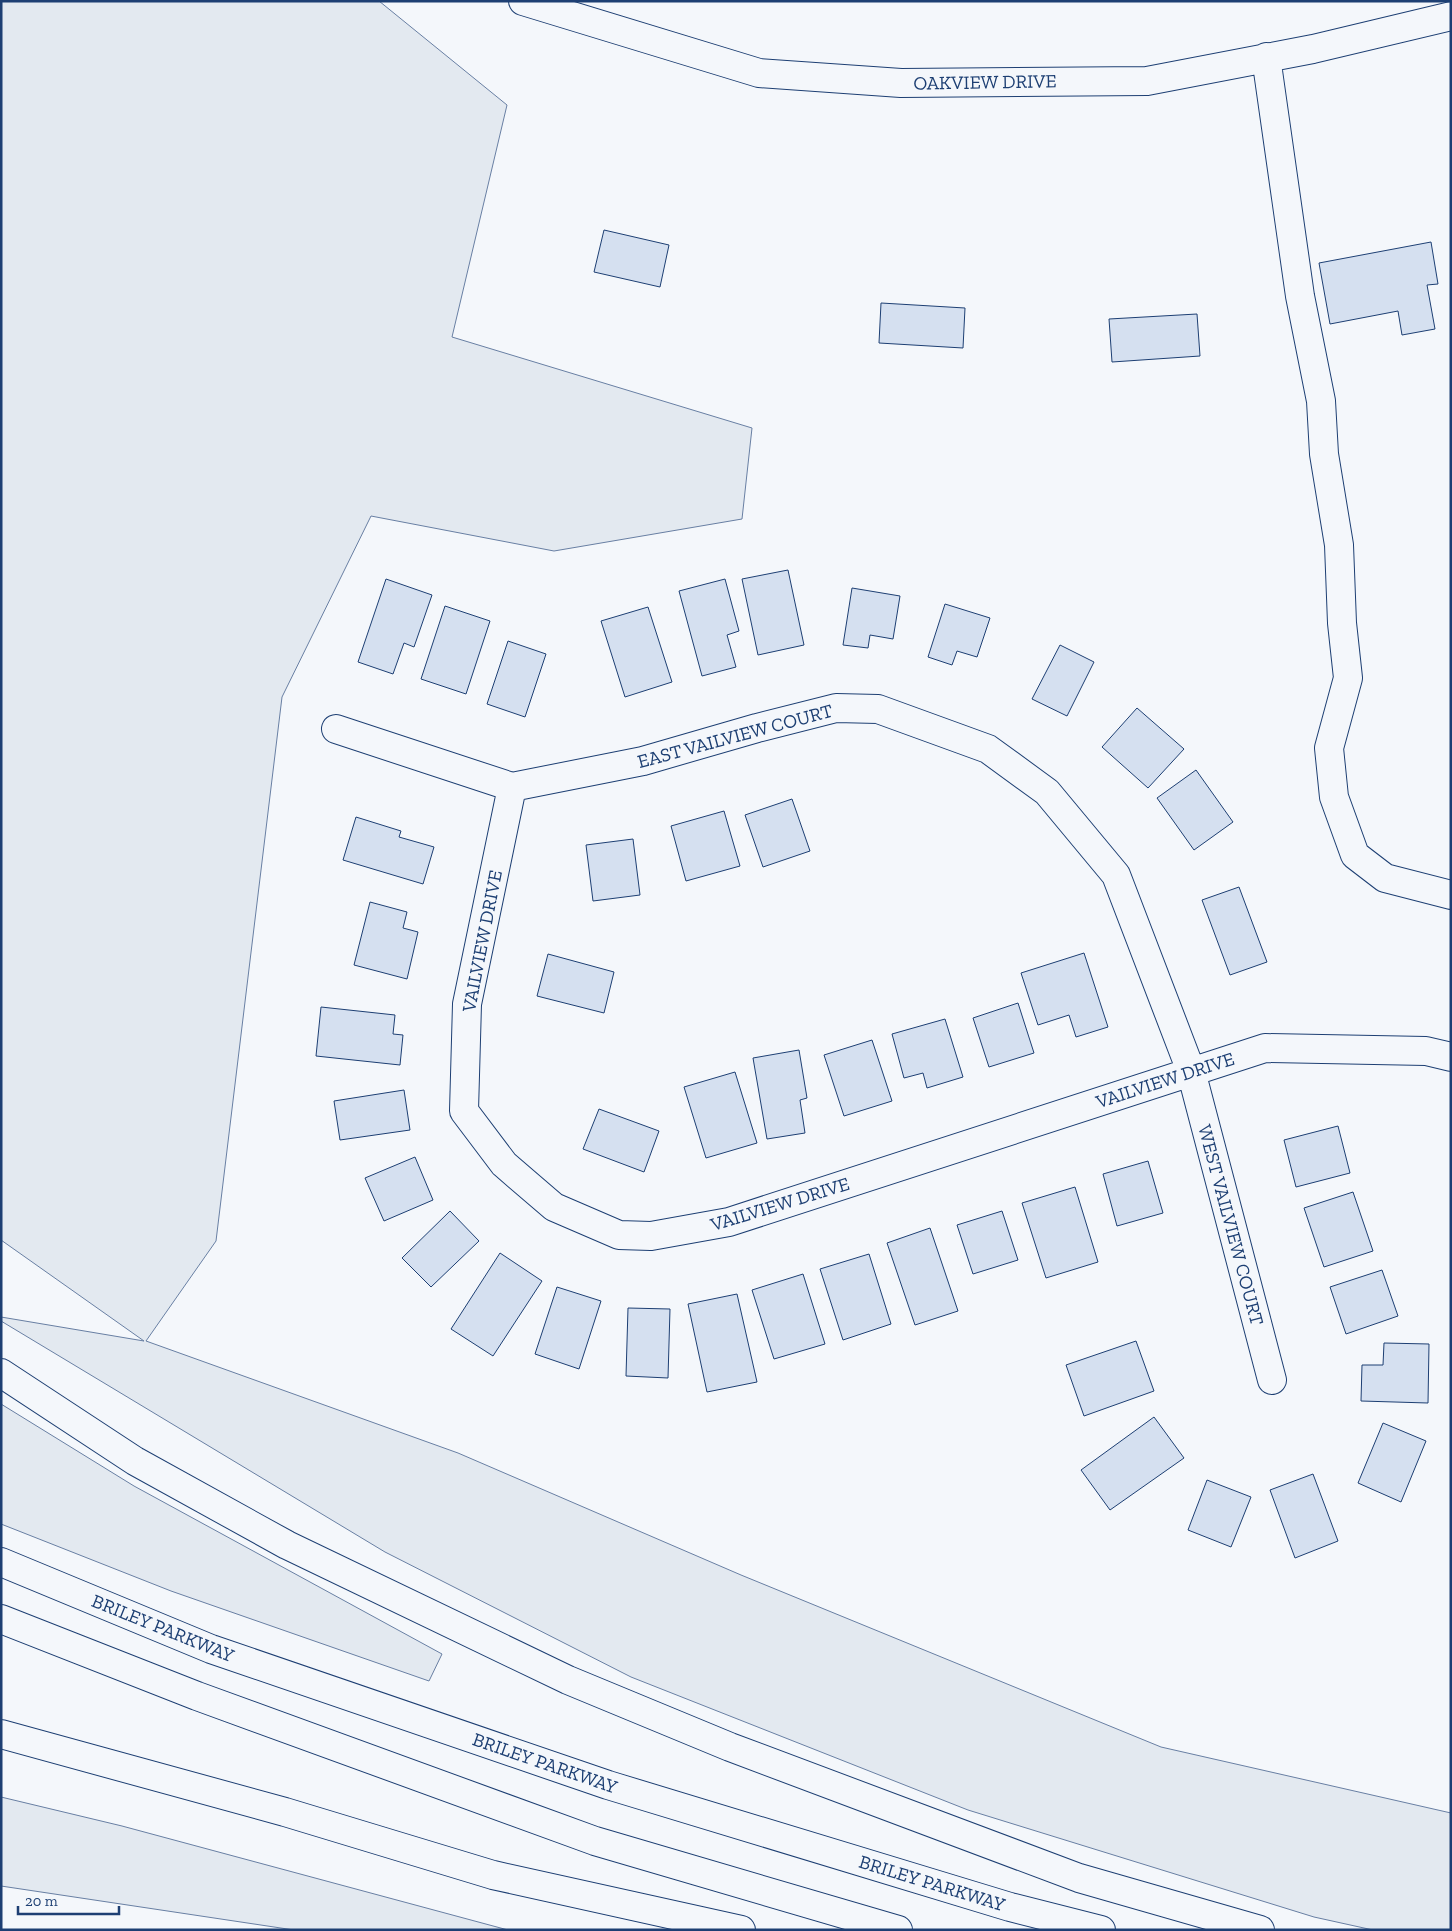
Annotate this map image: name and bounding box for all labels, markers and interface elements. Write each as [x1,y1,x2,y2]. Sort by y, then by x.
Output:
street label: OAKVIEW DRIVE [913,69,1057,95]
street label: EAST VAILVIEW COURT [635,699,835,773]
street label: VAILVIEW DRIVE [457,868,507,1015]
street label: VAILVIEW DRIVE [1092,1047,1237,1114]
street label: WEST VAILVIEW COURT [1193,1122,1269,1328]
street label: VAILVIEW DRIVE [707,1172,852,1236]
street label: BRILEY PARKWAY [88,1589,238,1667]
street label: BRILEY PARKWAY [470,1727,621,1799]
street label: BRILEY PARKWAY [856,1850,1008,1916]
scale bar [18,1884,119,1916]
text: 20 m [25,1892,58,1910]

